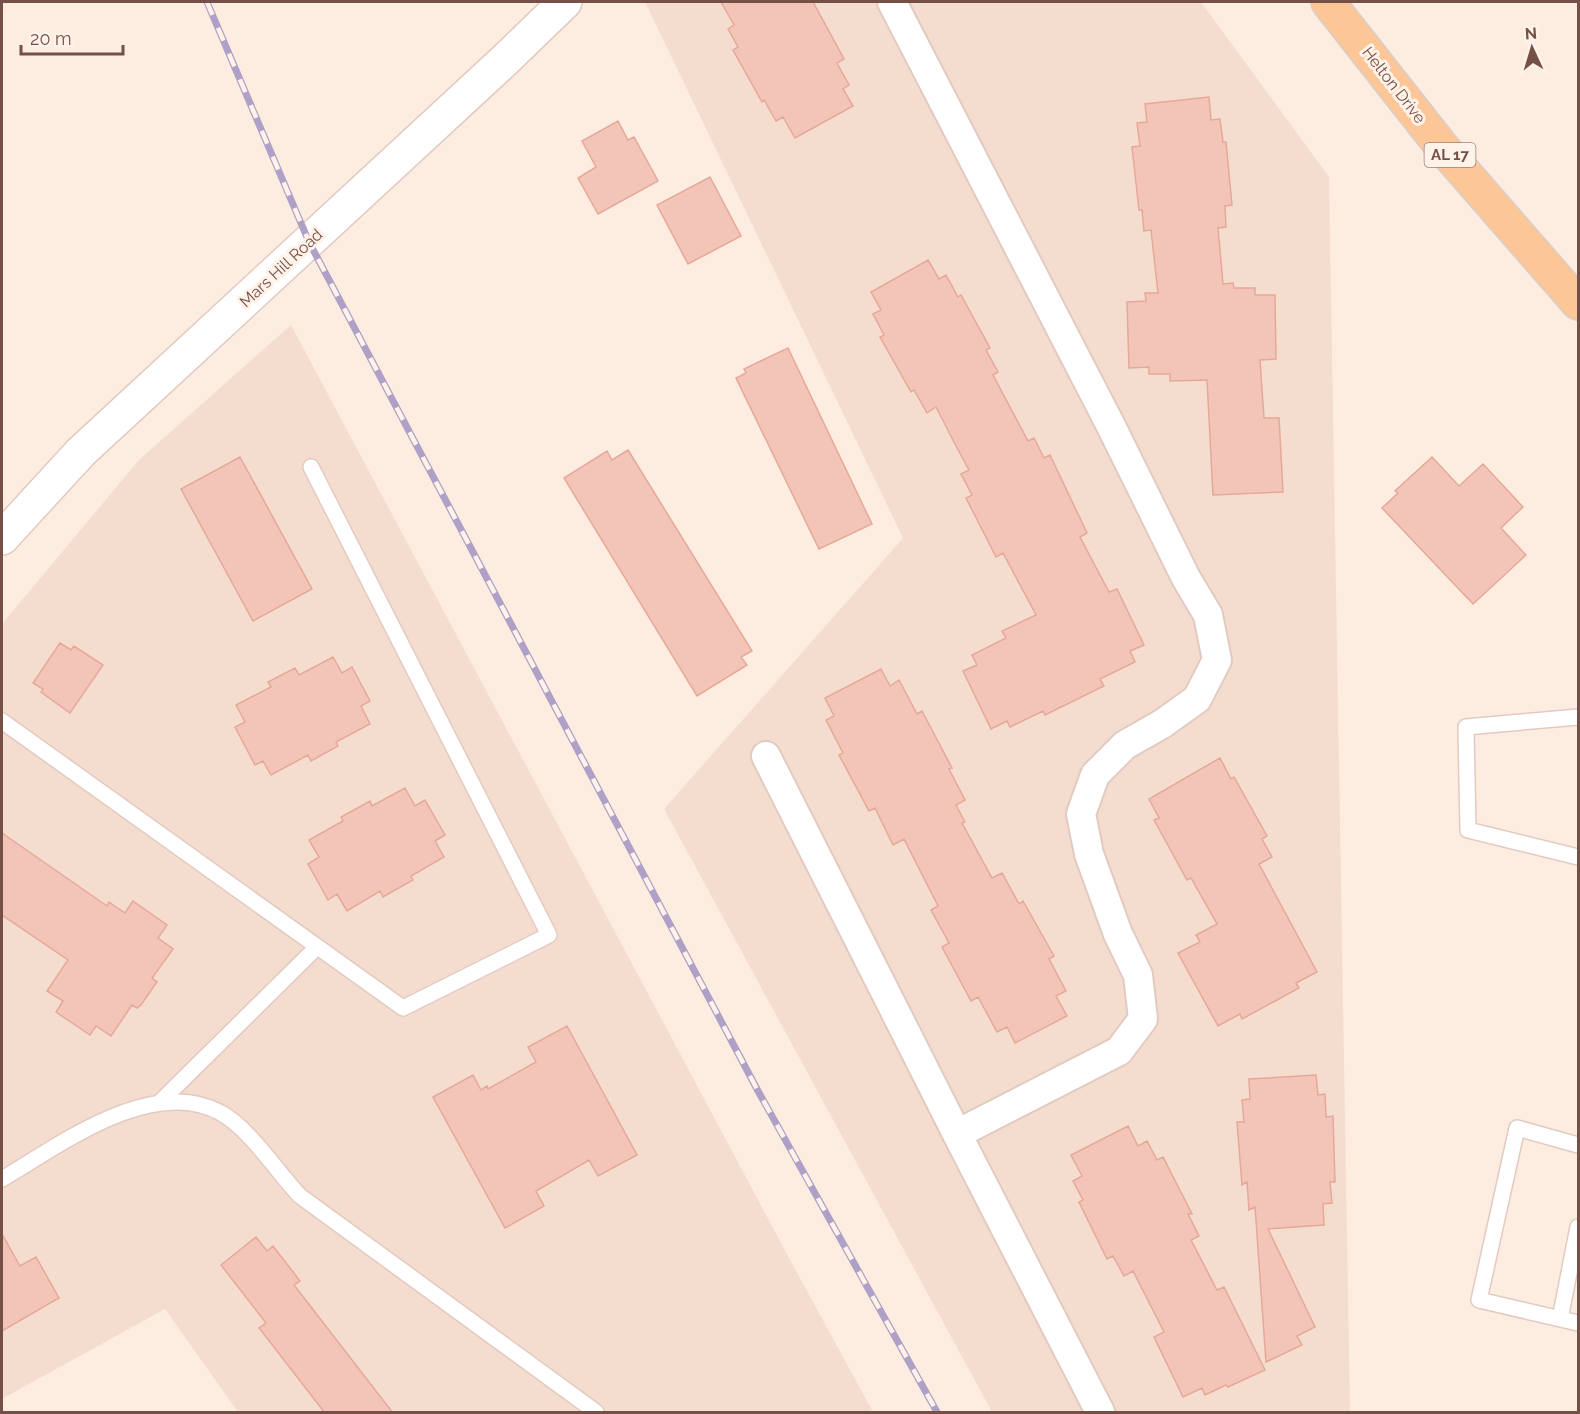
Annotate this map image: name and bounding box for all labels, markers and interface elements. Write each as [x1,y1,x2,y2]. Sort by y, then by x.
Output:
scale bar [21,18,123,56]
north arrow [1502,18,1562,78]
text: N [1524,24,1538,43]
text: 20 m [30,28,72,49]
street label: Helton Drive [1358,43,1430,127]
road number: AL 17 [1424,143,1476,167]
street label: Mars Hill Road [236,225,326,311]

